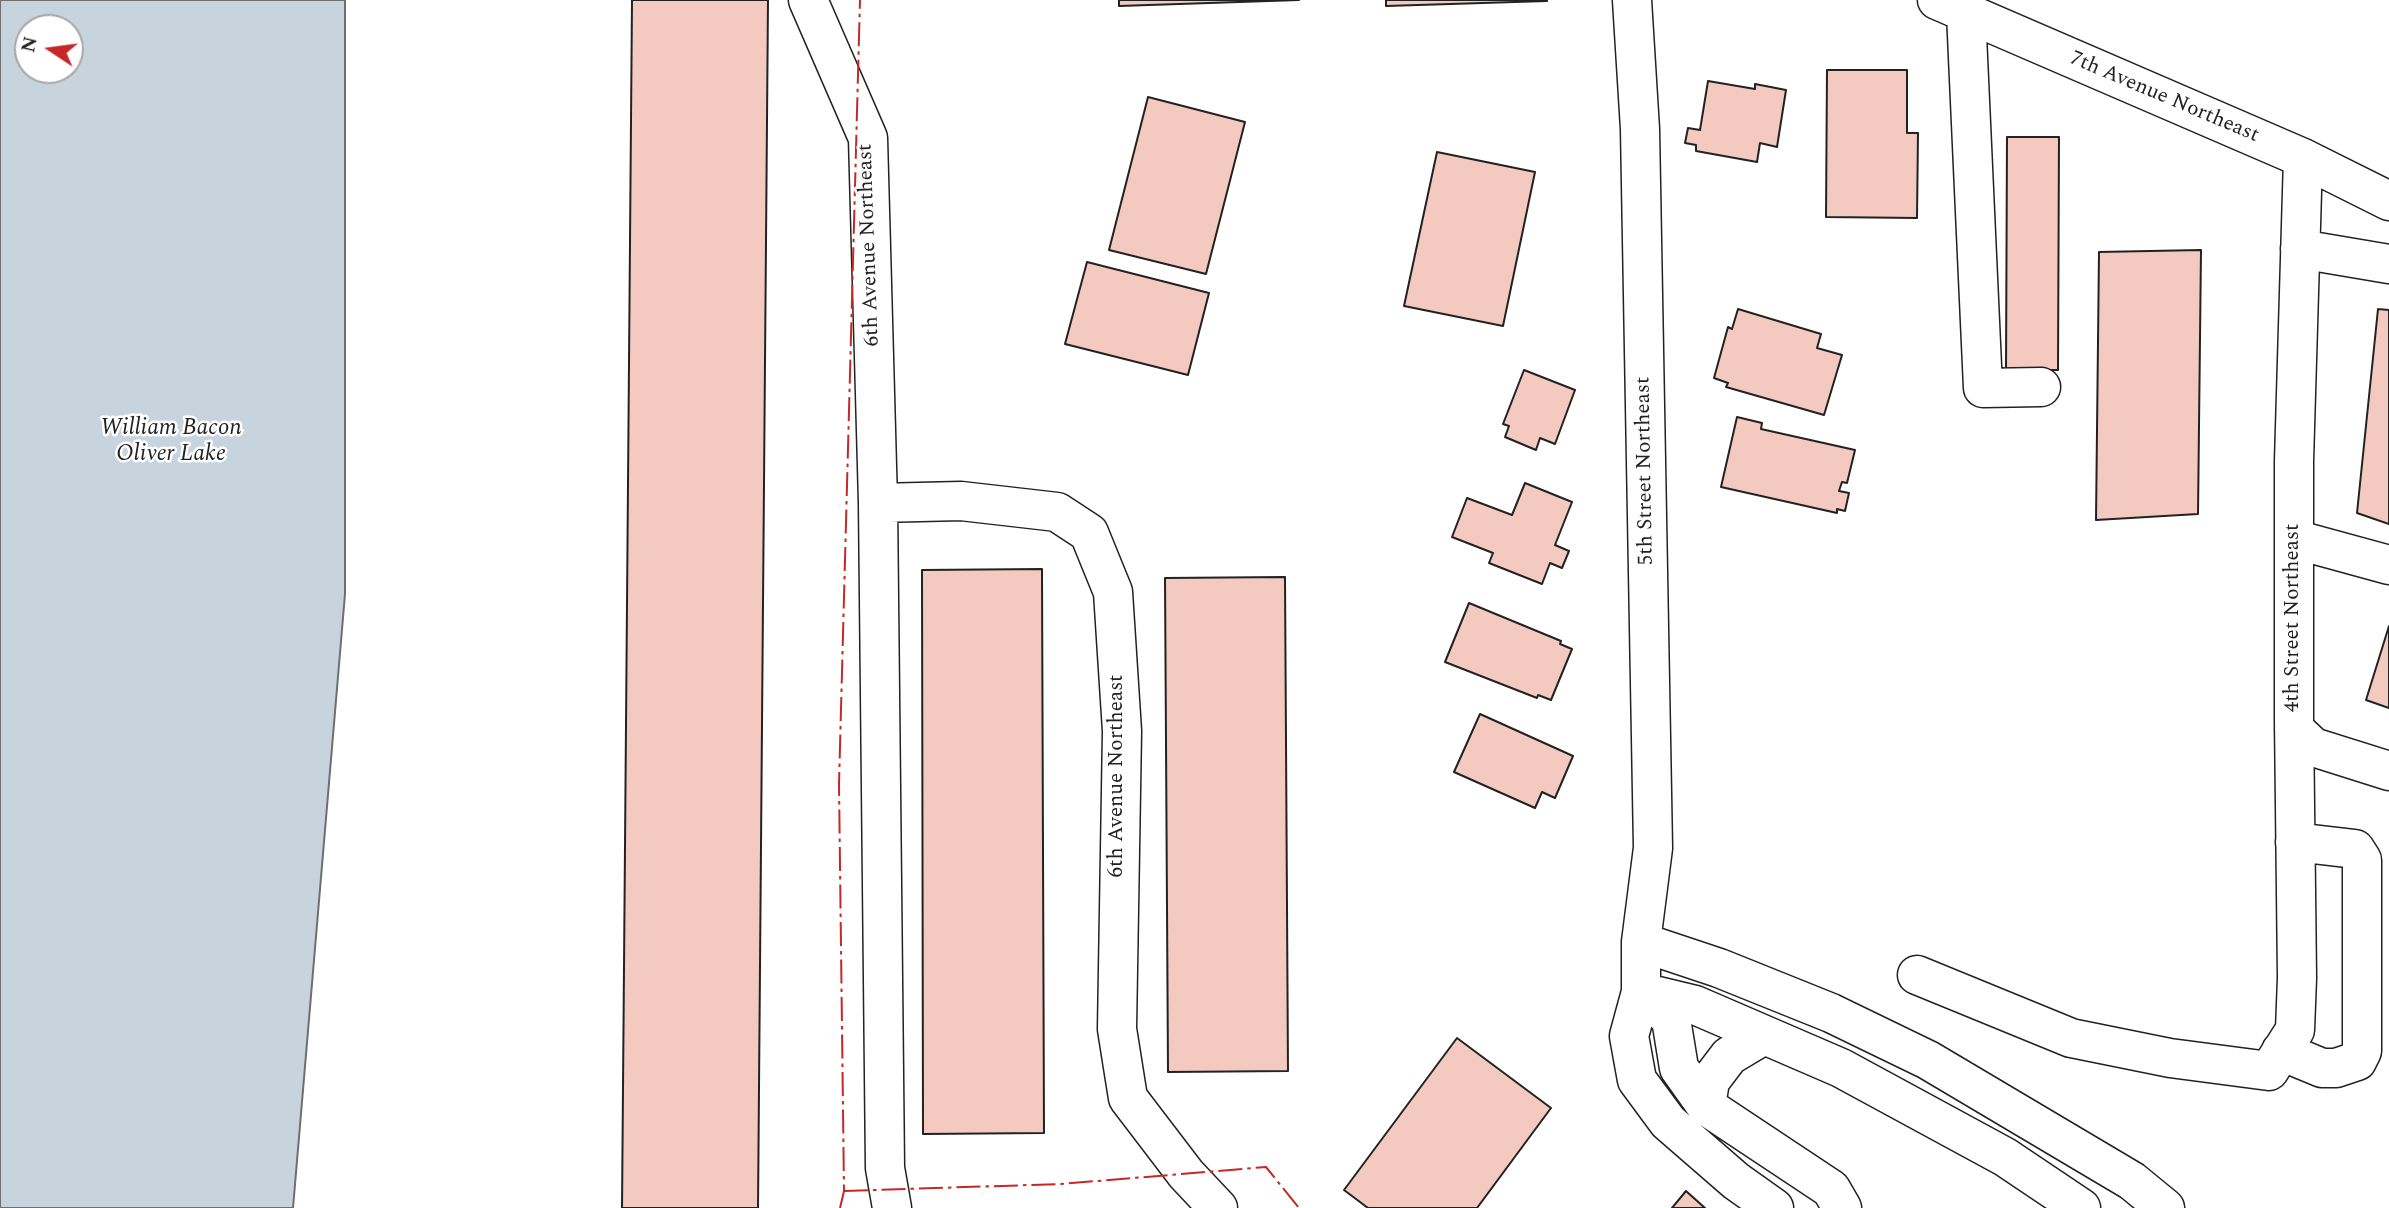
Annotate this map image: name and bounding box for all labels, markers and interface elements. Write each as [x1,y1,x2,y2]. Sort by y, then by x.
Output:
north arrow [14,14,84,84]
text: N [14,34,46,55]
street label: 7th Avenue Northeast [2066,47,2262,149]
street label: 6th Avenue Northeast [854,143,886,347]
street label: 5th Street Northeast [1632,376,1660,566]
water label: William Bacon Oliver Lake [100,415,242,469]
street label: 4th Street Northeast [2281,524,2307,712]
street label: 6th Avenue Northeast [1105,675,1131,877]

